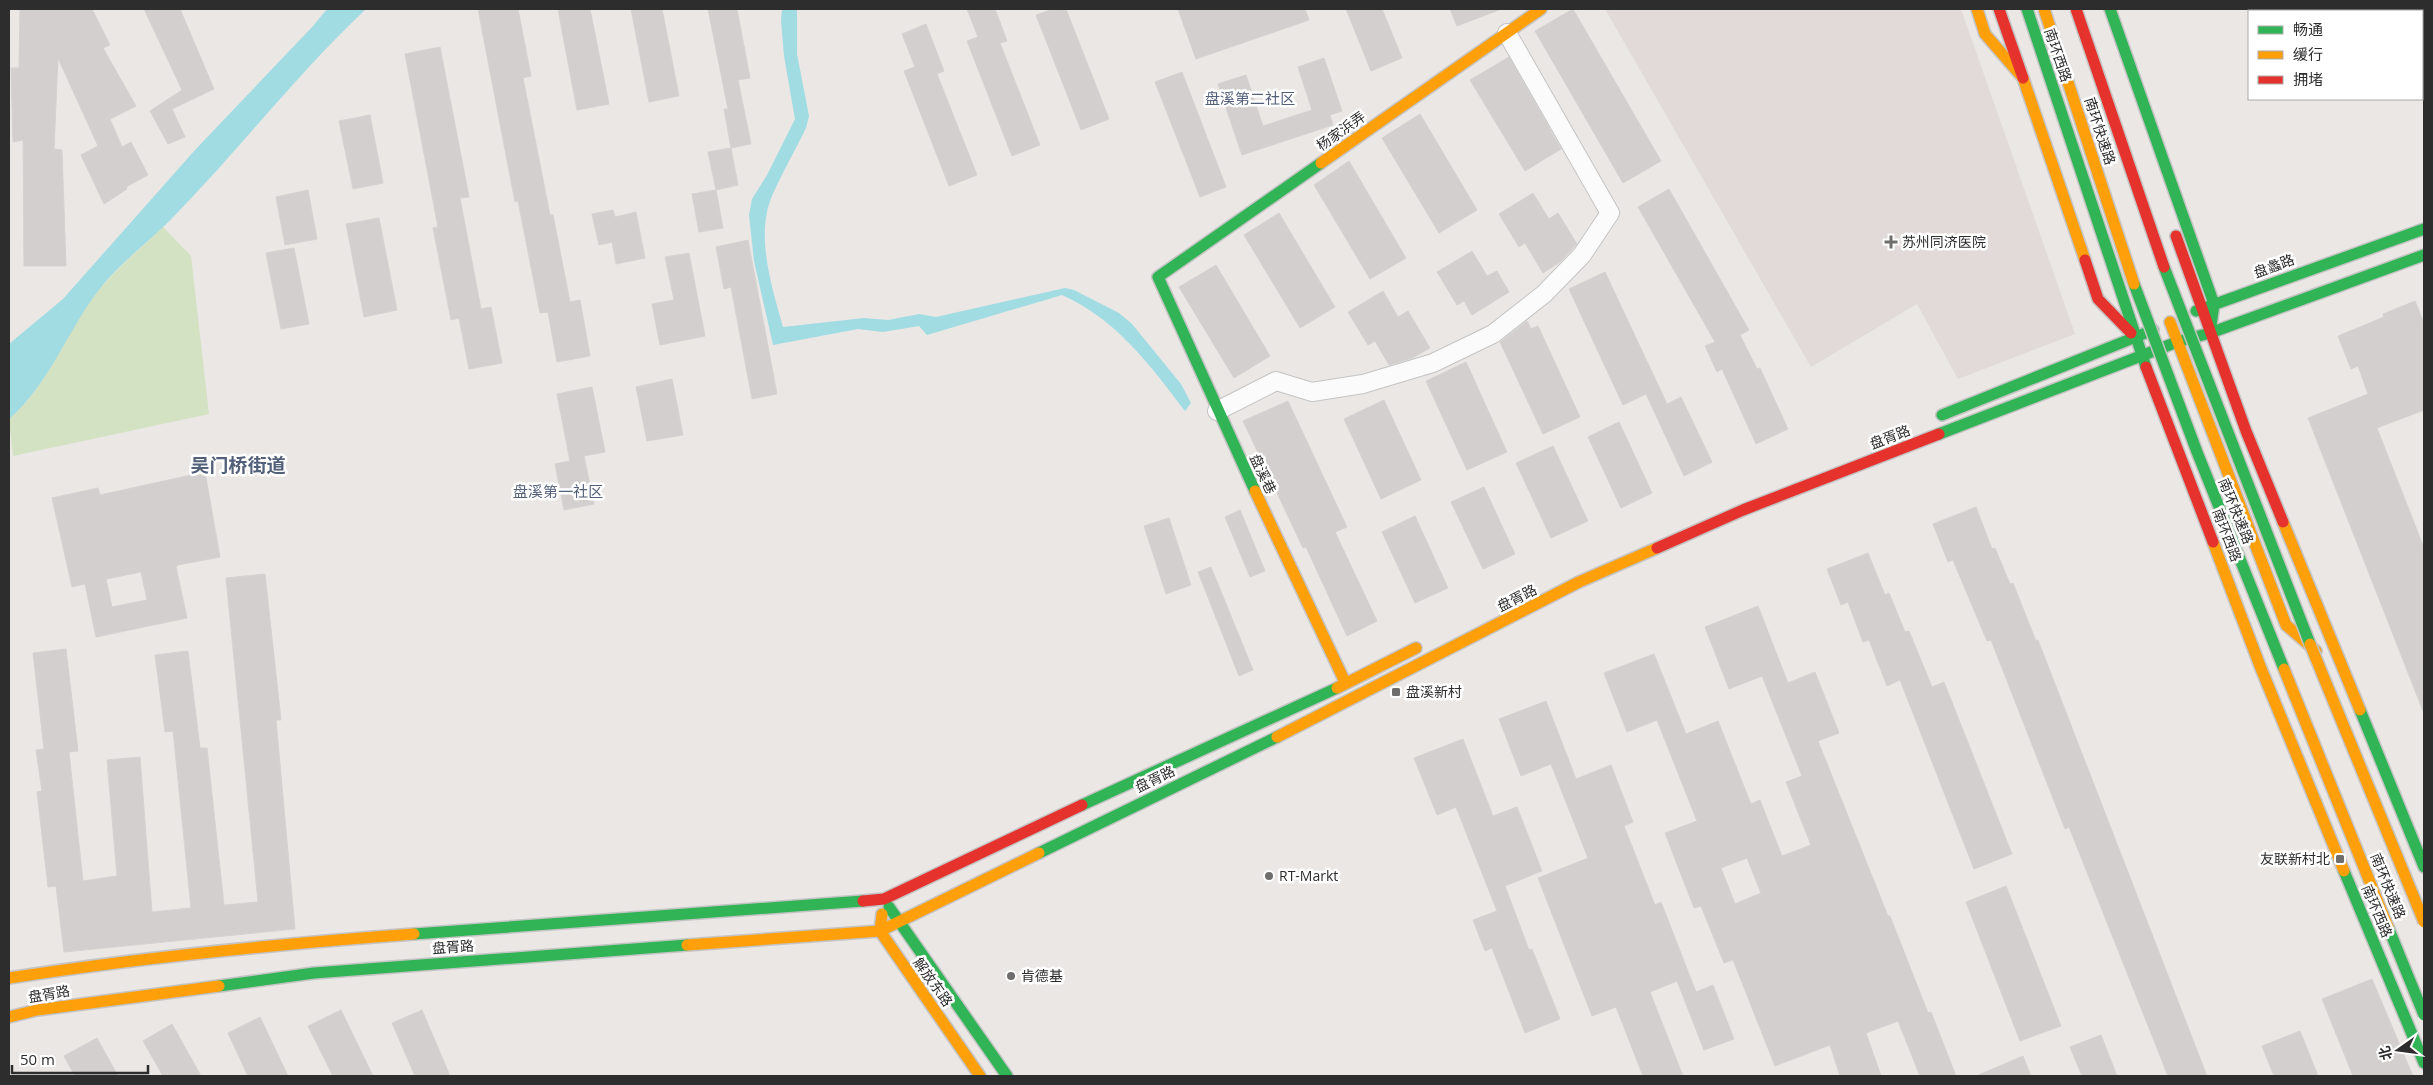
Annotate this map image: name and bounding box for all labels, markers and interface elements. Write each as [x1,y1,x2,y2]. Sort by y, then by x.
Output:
legend [2248,10,2423,100]
text: 畅通 [2293,19,2323,39]
street label: 南环西路 [2040,25,2077,84]
text: 缓行 [2293,44,2323,64]
text: 拥堵 [2293,69,2323,89]
district label: 盘溪第二社区 [1205,88,1295,108]
street label: 南环快速路 [2081,95,2120,167]
street label: 杨家浜弄 [1312,107,1369,154]
place label: 苏州同济医院 [1902,232,1986,251]
marker: 苏州同济医院 [1884,235,1898,249]
street label: 盘蠡路 [2251,249,2297,282]
street label: 盘胥路 [1867,420,1913,453]
street label: 盘溪巷 [1246,451,1281,497]
district label: 吴门桥街道 [190,452,286,478]
street label: 南环快速路 [2215,475,2258,547]
district label: 盘溪第一社区 [513,481,603,501]
street label: 南环西路 [2209,505,2246,564]
street label: 盘胥路 [1494,580,1540,616]
place label: 盘溪新村 [1406,682,1462,701]
marker: 盘溪新村 [1390,686,1402,698]
street label: 盘胥路 [1132,761,1178,796]
place label: 友联新村北 [2260,849,2330,868]
street label: 南环快速路 [2367,850,2410,922]
marker: 友联新村北 [2334,853,2346,865]
place label: RT-Markt [1279,866,1338,885]
marker: RT-Markt [1263,870,1275,882]
street label: 南环西路 [2358,881,2397,940]
street label: 盘胥路 [431,936,475,957]
street label: 解放东路 [910,953,957,1010]
place label: 肯德基 [1021,966,1063,985]
marker: 肯德基 [1005,970,1017,982]
street label: 盘胥路 [27,981,71,1007]
north arrow [2373,1025,2423,1075]
scale bar [12,1042,149,1074]
text: 北 [2374,1044,2396,1062]
text: 50 m [20,1049,55,1069]

